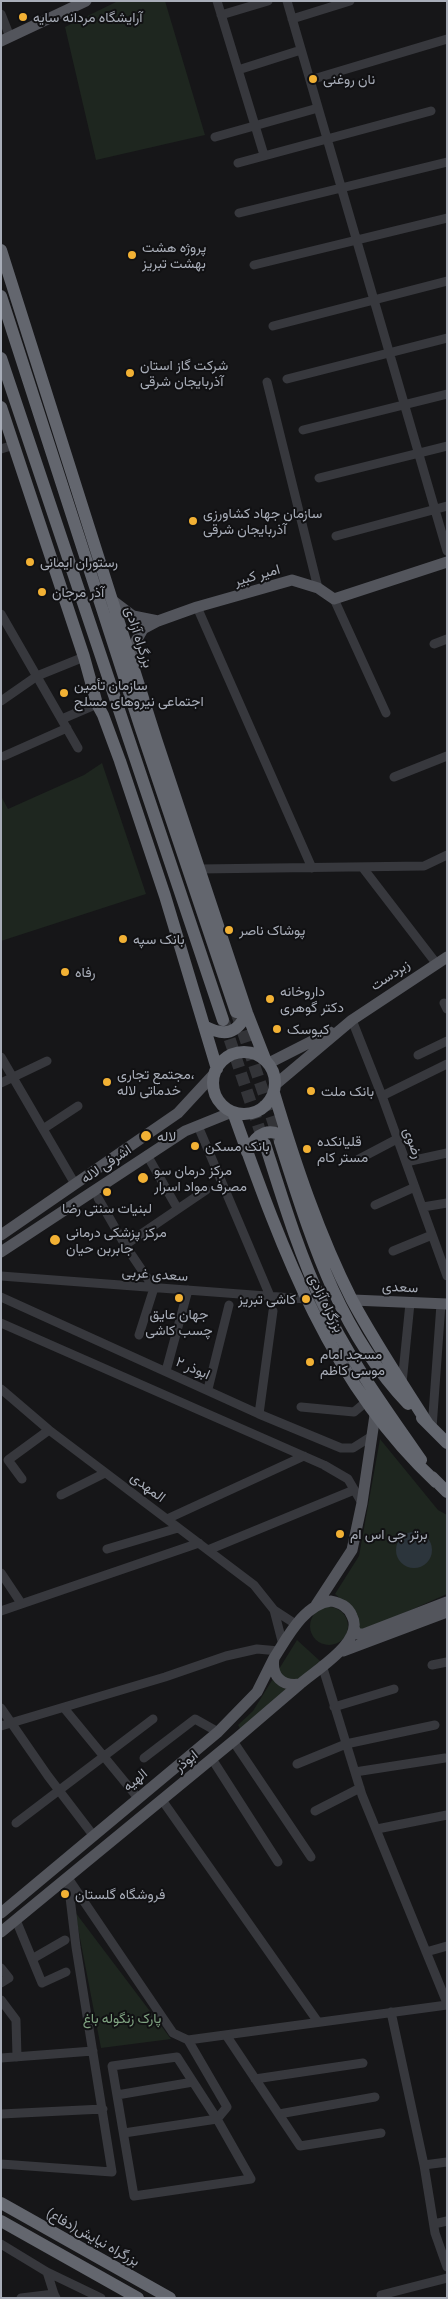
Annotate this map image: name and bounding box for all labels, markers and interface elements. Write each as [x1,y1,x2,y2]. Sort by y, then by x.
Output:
place label: آرایشگاه مردانه سایه [33,9,143,25]
marker: آرایشگاه مردانه سایه [17,11,29,23]
place label: نان روغنی [323,71,375,87]
marker: نان روغنی [307,73,319,85]
place label: پروژه هشت بهشت تبریز [142,239,206,272]
marker: پروژه هشت بهشت تبریز [126,249,138,261]
place label: شرکت گاز استان آذربایجان شرقی [140,357,228,390]
marker: شرکت گاز استان آذربایجان شرقی [124,367,136,379]
place label: سازمان جهاد کشاورزی آذربایجان شرقی [203,505,322,538]
marker: سازمان جهاد کشاورزی آذربایجان شرقی [187,515,199,527]
place label: رستوران ایمانی [40,554,118,570]
marker: رستوران ایمانی [24,556,36,568]
street label: امیر کبیر [232,560,282,590]
place label: آذر مرجان [52,584,104,600]
marker: آذر مرجان [36,586,48,598]
street label: بزرگراه آزادی [121,604,157,670]
place label: سازمان تأمین اجتماعی نیروهای مسلح [74,677,204,710]
marker: سازمان تأمین اجتماعی نیروهای مسلح [58,687,70,699]
place label: پوشاک ناصر [239,922,305,938]
marker: پوشاک ناصر [223,924,235,936]
place label: بانک سپه [133,931,185,947]
marker: بانک سپه [117,933,129,945]
street label: زبردست [367,956,413,994]
place label: رفاه [75,964,95,980]
marker: رفاه [59,966,71,978]
place label: داروخانه دکتر گوهری [280,983,344,1016]
marker: داروخانه دکتر گوهری [264,993,276,1005]
place label: کیوسک [287,1021,330,1037]
marker: کیوسک [271,1023,283,1035]
place label: مجتمع تجاری، خدماتی لاله [117,1066,195,1098]
marker: مجتمع تجاری، خدماتی لاله [101,1076,113,1088]
place label: بانک ملت [321,1083,374,1099]
marker: بانک ملت [305,1085,317,1097]
street label: رضوی [400,1125,426,1161]
place label: لاله [157,1128,176,1144]
marker: لاله [139,1129,153,1143]
place label: قلیانکده مستر کام [317,1133,368,1166]
place label: بانک مسکن [205,1138,270,1154]
marker: بانک مسکن [189,1140,201,1152]
street label: اشرفی لاله [78,1141,134,1187]
marker: قلیانکده مستر کام [301,1143,313,1155]
place label: مرکز درمان سو مصرف مواد اسرار [154,1162,247,1194]
marker: مرکز درمان سو مصرف مواد اسرار [136,1171,150,1185]
marker: لبنیات سنتی رضا [101,1186,113,1198]
place label: لبنیات سنتی رضا [62,1200,152,1216]
place label: مرکز پزشکی درمانی جابربن حیان [66,1224,167,1256]
marker: مرکز پزشکی درمانی جابربن حیان [48,1233,62,1247]
street label: سعدی غربی [121,1263,189,1285]
street label: بزرگراه آزادی [305,1271,347,1335]
street label: سعدی [382,1278,418,1296]
place label: کاشی تبریز [238,1291,296,1307]
marker: جهان عایق چسب کاشی [173,1292,185,1304]
marker: کاشی تبریز [300,1293,312,1305]
place label: جهان عایق چسب کاشی [145,1306,213,1338]
place label: مسجد امام موسی کاظم [320,1346,385,1378]
street label: ابوذر ۲ [173,1353,213,1383]
marker: مسجد امام موسی کاظم [304,1356,316,1368]
street label: المهدی [127,1468,169,1506]
place label: برتر جی اس ام [350,1526,428,1542]
marker: برتر جی اس ام [334,1528,346,1540]
street label: ابوذر [171,1747,201,1775]
street label: الهیه [119,1765,151,1795]
place label: فروشگاه گلستان [75,1886,165,1902]
marker: فروشگاه گلستان [59,1888,71,1900]
park label: پارک زنگوله باغ [83,2010,161,2026]
street label: بزرگراه نیایش(دفاع) [43,2204,143,2270]

